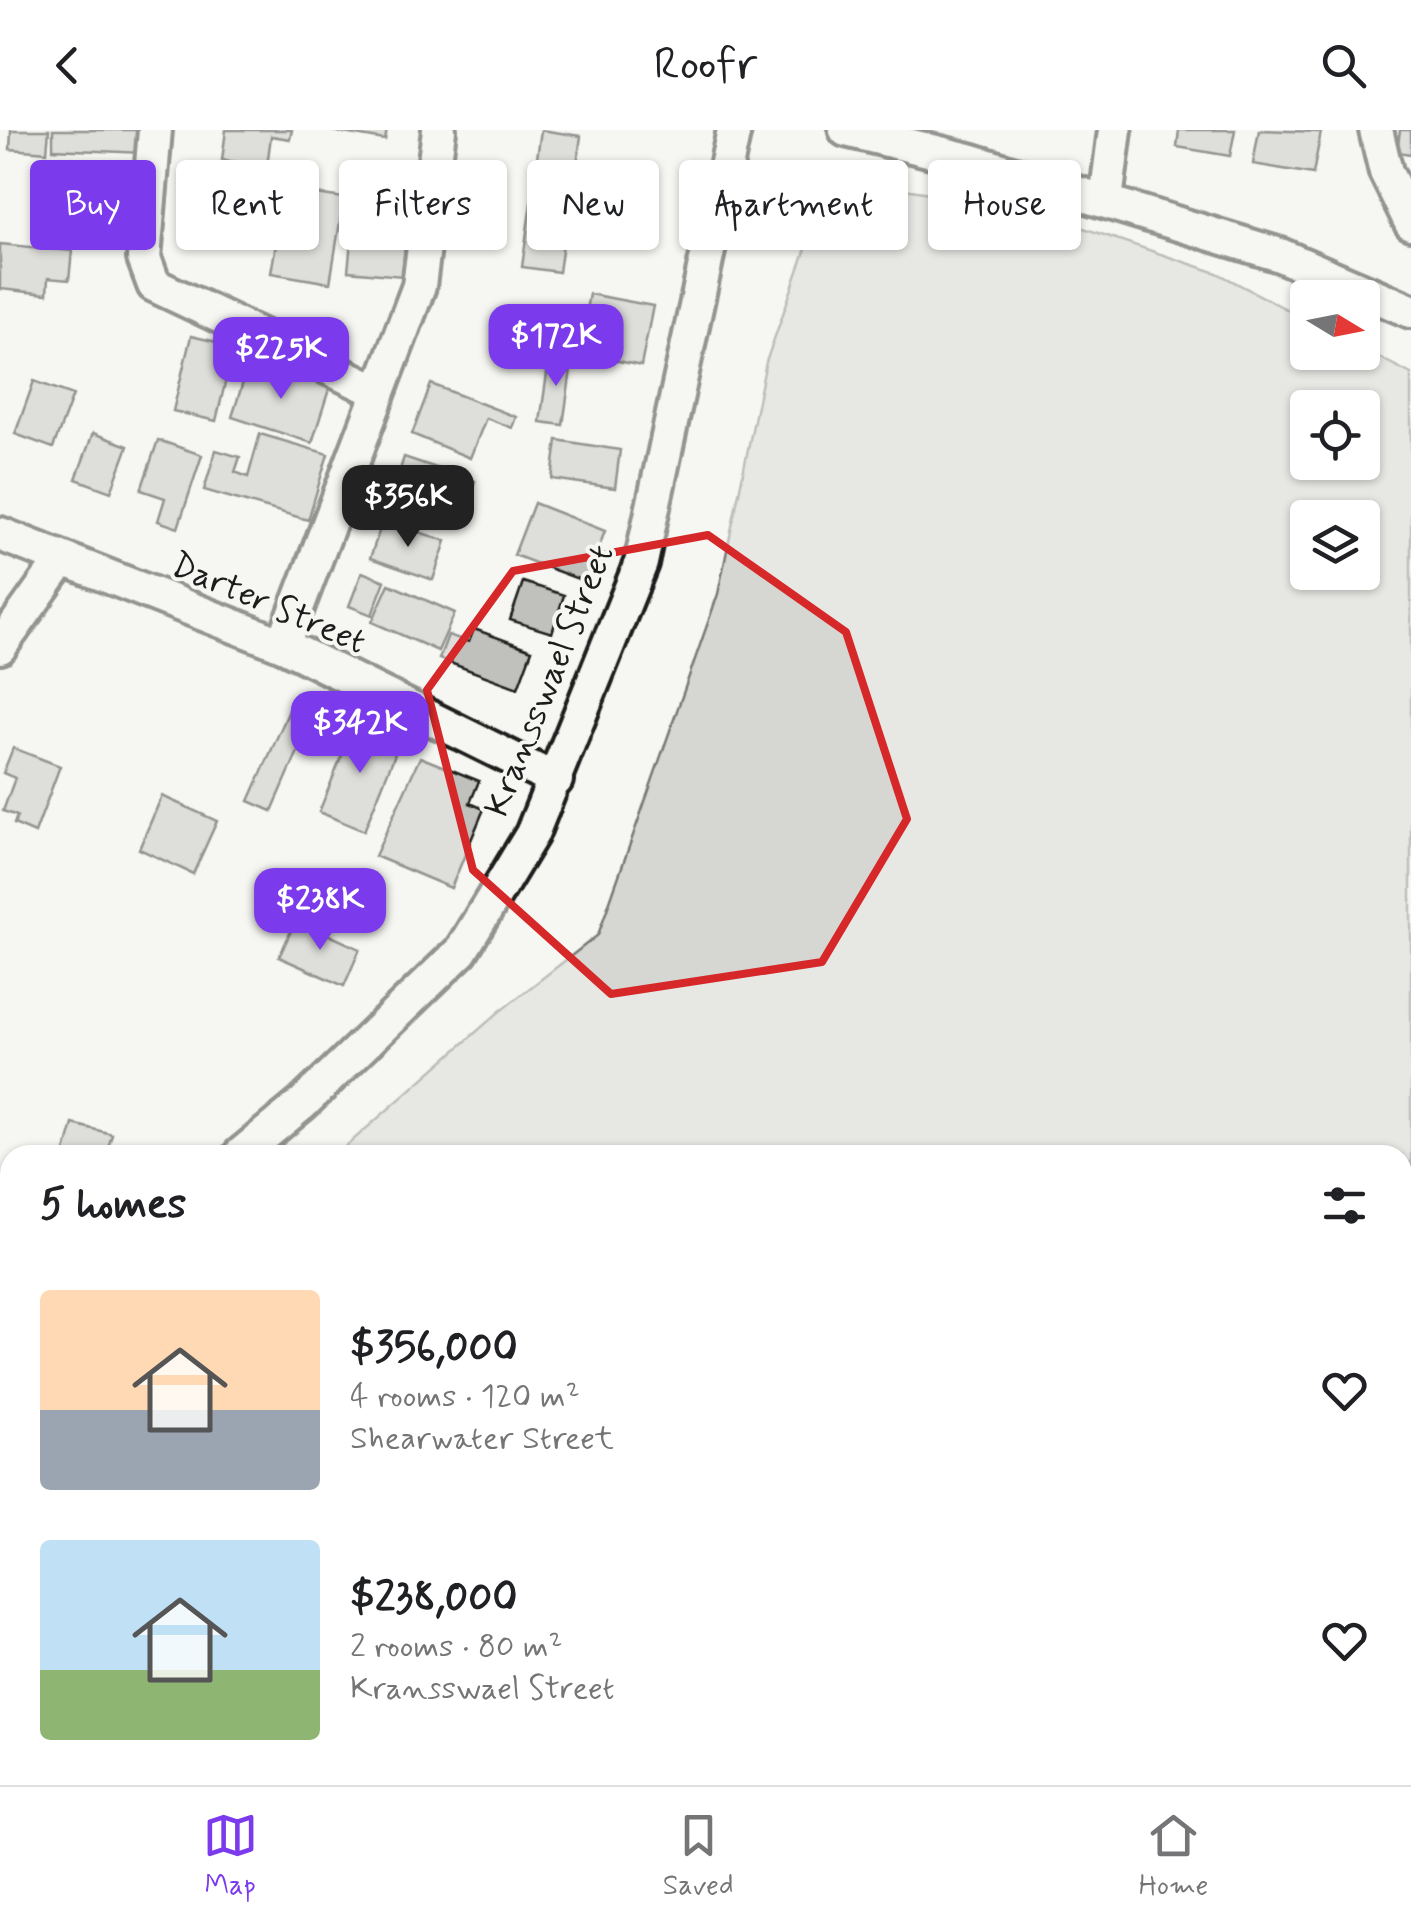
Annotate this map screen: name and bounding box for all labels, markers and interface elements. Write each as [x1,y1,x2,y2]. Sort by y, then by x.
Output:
text: Roofr [654,36,757,95]
icon: back [40,38,95,93]
icon: search [1316,38,1371,93]
chip: Buy [30,160,156,250]
chip: Rent [176,160,319,250]
chip: Filters [339,160,507,250]
chip: New [527,160,659,250]
chip: Apartment [679,160,908,250]
chip: House [928,160,1081,250]
north arrow [1290,280,1380,370]
map controls [1290,280,1380,590]
pin: $172K [486,304,626,389]
text: $172K [511,315,601,357]
pin: $225K [211,317,351,402]
text: $225K [235,328,327,370]
button: locate [1290,390,1380,480]
pin: $356K [338,465,478,550]
text: $356K [364,476,452,518]
button: layers [1290,500,1380,590]
street label: Kransswael Street [474,538,625,824]
street label: Darter Street [164,542,373,666]
pin: $342K [290,691,430,776]
text: $342K [313,702,407,744]
pin: $238K [250,868,390,953]
text: $238K [276,879,364,921]
text: 5 homes [40,1178,186,1233]
icon: filters [1317,1178,1372,1233]
text: $356,000 [350,1321,518,1376]
icon: home [120,1330,240,1450]
icon: heart [1317,1363,1372,1418]
text: 4 rooms · 120 m² [350,1376,580,1418]
text: Shearwater Street [350,1418,614,1460]
text: $238,000 [350,1571,518,1626]
icon: home [120,1580,240,1700]
icon: heart [1317,1613,1372,1668]
text: 2 rooms · 80 m² [350,1626,563,1668]
text: Kransswael Street [350,1668,615,1710]
tab: Map [203,1808,258,1905]
tab: Saved [663,1808,734,1905]
tab: Home [1139,1808,1208,1905]

